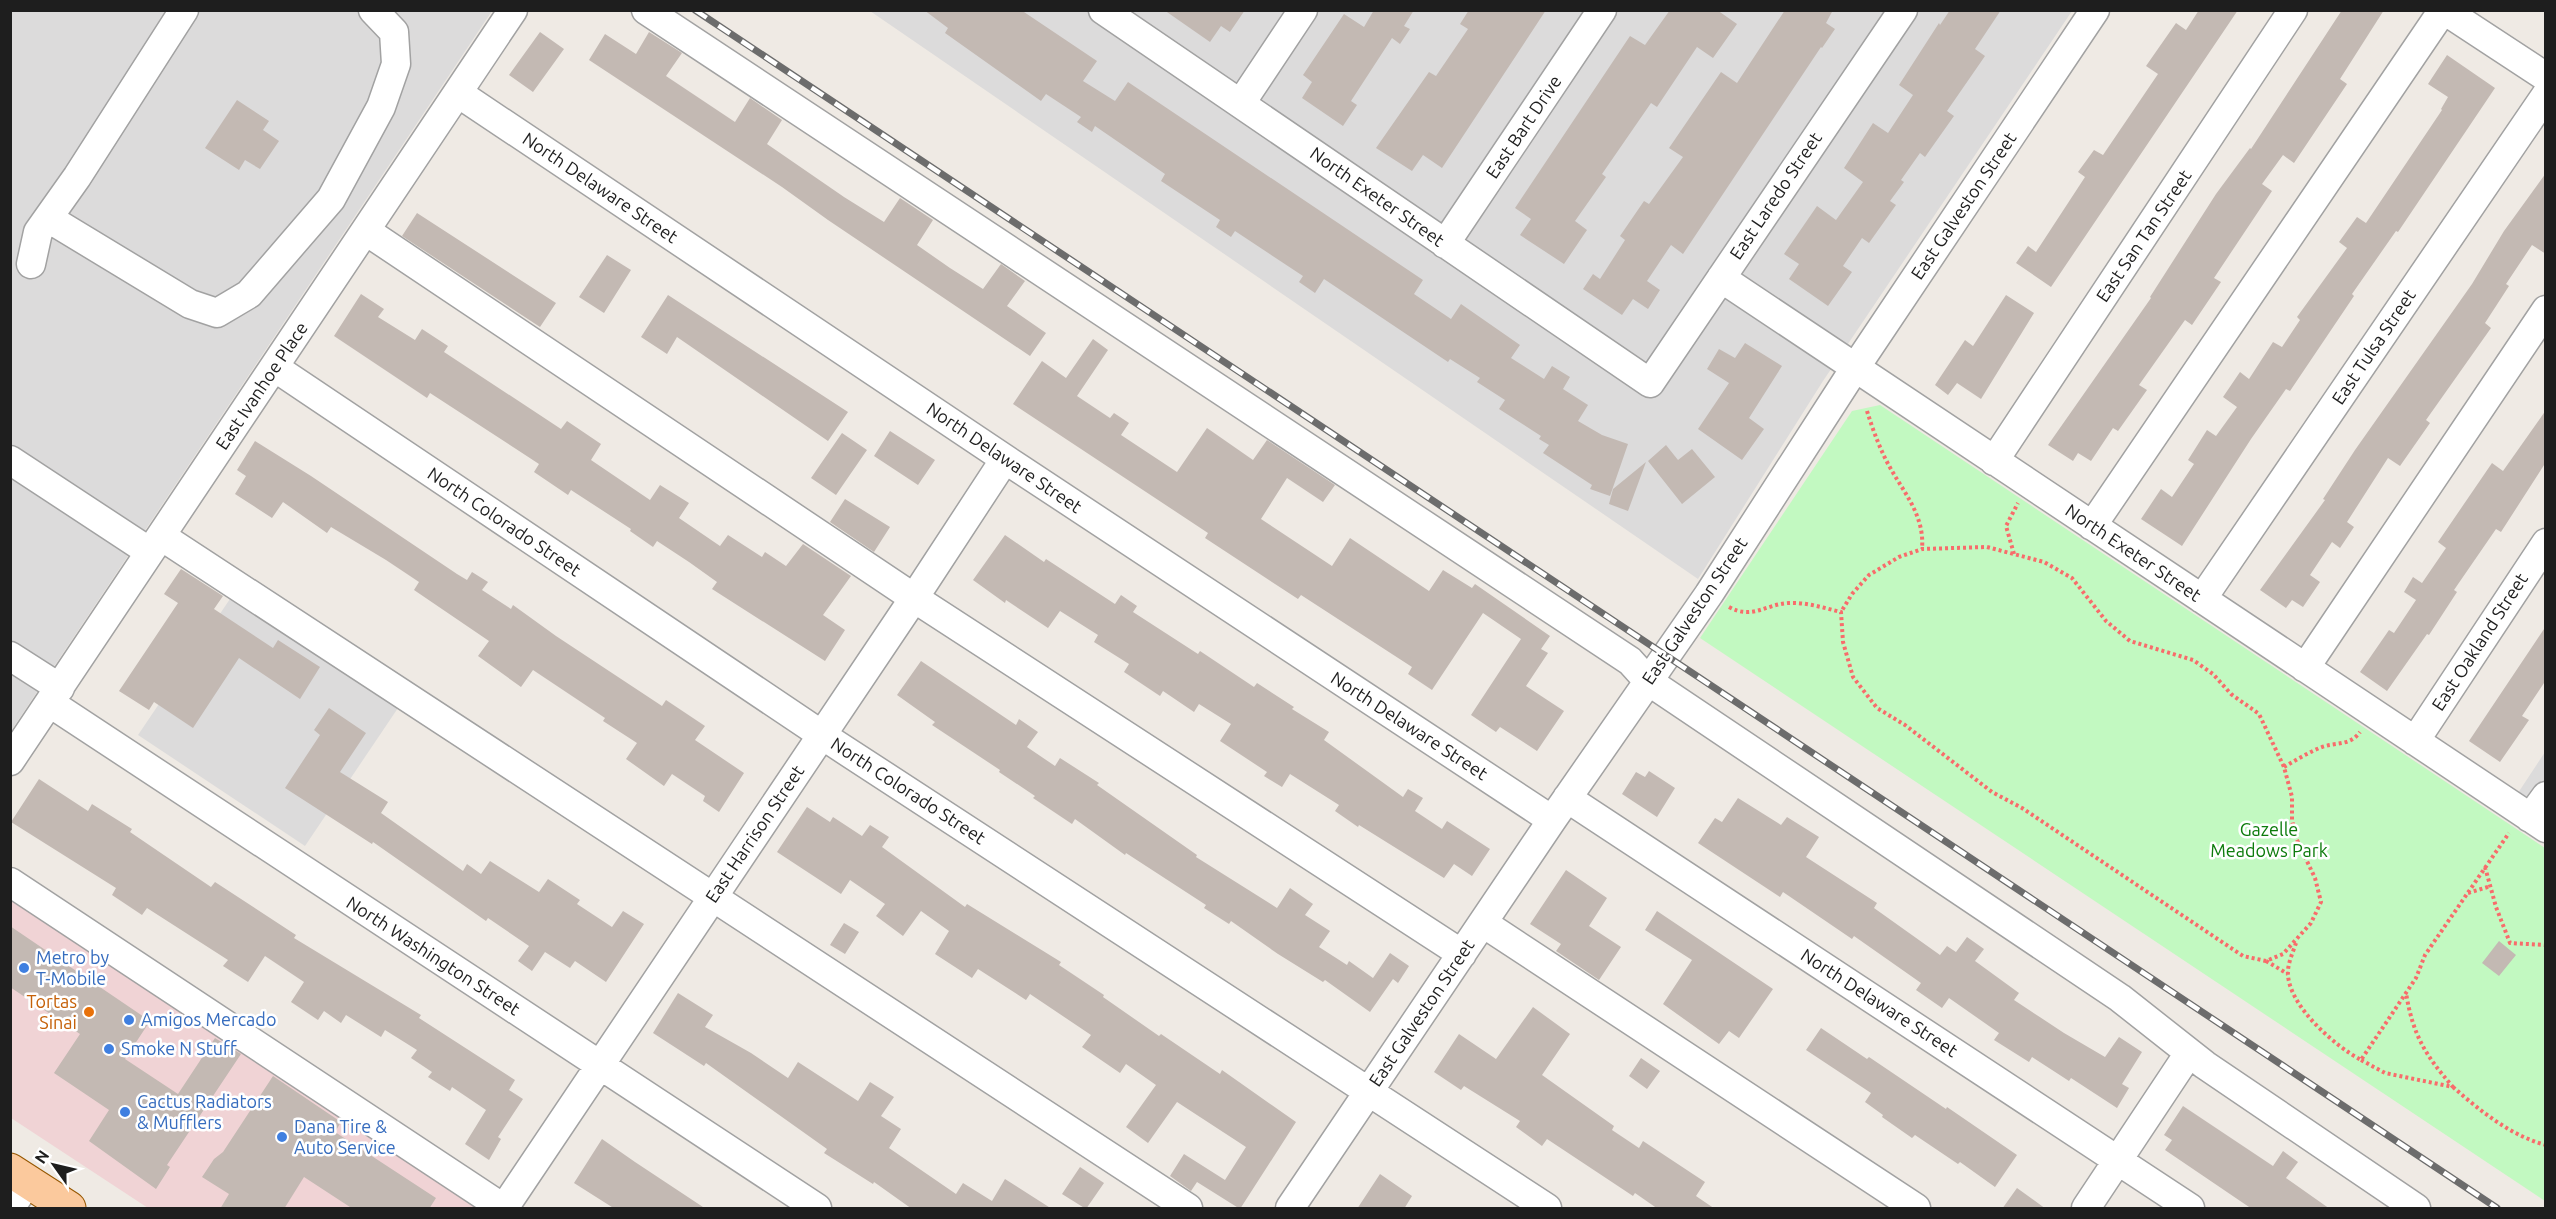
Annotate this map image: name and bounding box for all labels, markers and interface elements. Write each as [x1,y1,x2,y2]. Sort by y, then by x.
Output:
street label: East Bart Drive [1481,71,1565,182]
street label: North Delaware Street [519,128,682,247]
street label: East Laredo Street [1725,128,1825,263]
street label: East Galveston Street [1907,128,2020,283]
street label: North Exeter Street [1307,142,1448,250]
street label: East San Tan Street [2092,166,2195,305]
street label: East Tulsa Street [2327,285,2419,408]
street label: East Ivanhoe Place [211,318,311,453]
street label: North Delaware Street [923,398,1086,517]
street label: North Colorado Street [424,463,585,580]
street label: North Exeter Street [2062,499,2205,605]
street label: East Galveston Street [1638,533,1751,688]
street label: East Oakland Street [2427,569,2531,714]
street label: North Delaware Street [1328,667,1492,783]
street label: North Colorado Street [828,733,989,848]
street label: East Harrison Street [701,761,808,906]
park label: Gazelle Meadows Park [2210,819,2328,860]
street label: North Washington Street [343,892,524,1019]
street label: East Galveston Street [1365,935,1478,1090]
street label: North Delaware Street [1798,944,1962,1060]
place label: Metro by T-Mobile [36,947,110,988]
marker: Metro by T-Mobile [17,961,31,975]
place label: Tortas Sinai [26,991,77,1032]
marker: Tortas Sinai [82,1005,96,1019]
place label: Amigos Mercado [141,1009,276,1029]
marker: Amigos Mercado [122,1013,136,1027]
place label: Smoke N Stuff [121,1038,237,1058]
marker: Smoke N Stuff [102,1042,116,1056]
place label: Cactus Radiators & Mufflers [137,1091,272,1132]
marker: Cactus Radiators & Mufflers [118,1105,132,1119]
place label: Dana Tire & Auto Service [294,1116,396,1157]
marker: Dana Tire & Auto Service [275,1130,289,1144]
north arrow [24,1135,84,1195]
text: N [31,1147,52,1167]

